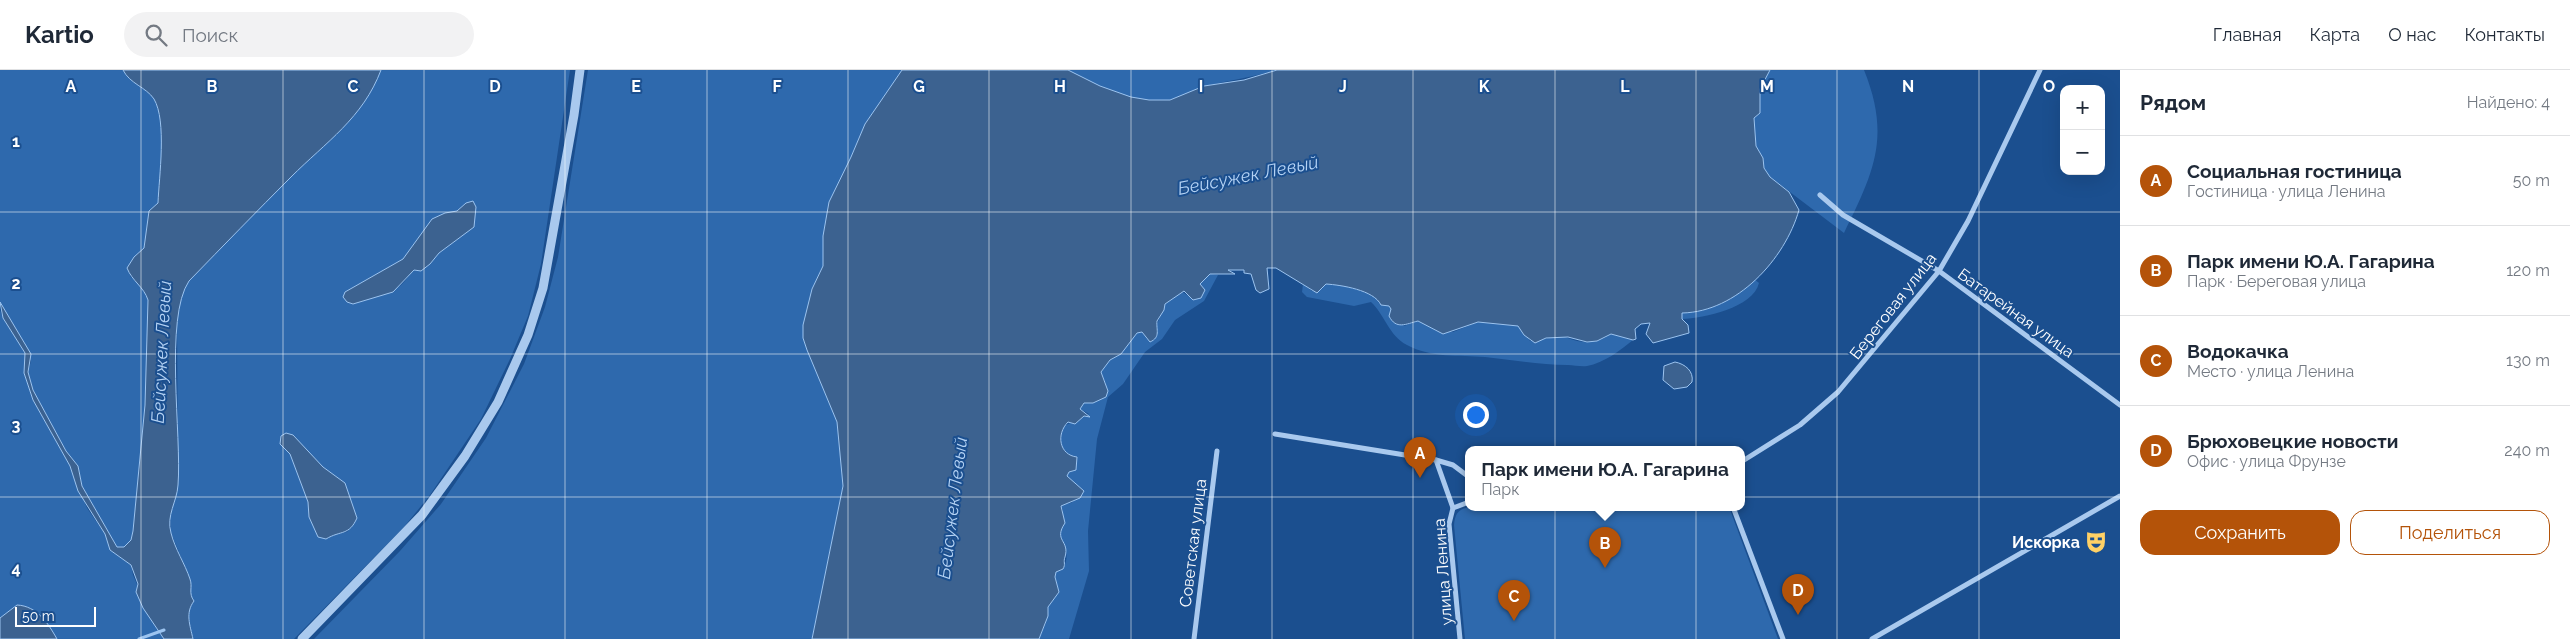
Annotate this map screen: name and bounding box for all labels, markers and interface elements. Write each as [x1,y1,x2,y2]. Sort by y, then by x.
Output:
search box [124,12,474,57]
text: Kartio [25,20,94,49]
icon: search [142,21,170,49]
text: Поиск [182,24,238,46]
text: Главная [2213,24,2281,45]
text: Карта [2309,24,2360,45]
text: О нас [2388,24,2436,45]
text: Контакты [2464,24,2545,45]
text: A [66,77,77,96]
text: B [207,77,218,96]
text: C [348,77,359,96]
text: D [489,77,501,96]
text: E [631,77,641,96]
text: F [772,77,782,96]
text: G [913,77,925,96]
text: H [1054,77,1066,96]
text: I [1199,77,1203,96]
text: J [1339,77,1347,96]
text: K [1479,77,1490,96]
text: L [1620,77,1630,96]
text: M [1760,77,1774,96]
text: N [1902,77,1914,96]
text: O [2043,77,2055,96]
map controls [2060,85,2105,175]
button: + [2060,85,2105,130]
text: Рядом [2140,90,2206,115]
text: Найдено: 4 [2467,93,2550,112]
button: − [2060,130,2105,175]
text: 1 [12,132,20,151]
water label: Бейсужек Левый [1176,151,1320,199]
text: Социальная гостиница [2187,160,2402,182]
text: A [2151,171,2161,190]
text: 50 m [2513,171,2550,190]
text: Гостиница · улица Ленина [2187,182,2386,201]
street label: Береговая улица [1846,249,1940,363]
text: Парк имени Ю.А. Гагарина [2187,250,2435,272]
text: B [2151,261,2161,280]
text: 120 m [2506,261,2550,280]
street label: Батарейная улица [1954,264,2078,362]
text: Парк · Береговая улица [2187,272,2366,291]
text: 2 [11,274,21,293]
water label: Бейсужек Левый [147,280,175,424]
text: Водокачка [2187,340,2289,362]
text: C [2151,351,2161,370]
text: 130 m [2506,351,2550,370]
text: Место · улица Ленина [2187,362,2354,381]
your location [1463,402,1489,428]
text: 3 [12,416,21,435]
text: Брюховецкие новости [2187,430,2398,452]
water label: Бейсужек Левый [933,436,971,580]
pin: A [1404,437,1436,478]
text: D [2150,441,2162,460]
text: 240 m [2504,441,2550,460]
popup [1465,446,1745,511]
text: Офис · улица Фрунзе [2187,452,2346,471]
text: Парк имени Ю.А. Гагарина [1481,458,1729,480]
street label: Советская улица [1176,478,1210,608]
text: Парк [1481,480,1519,499]
button: Сохранить [2140,510,2340,555]
button: Поделиться [2350,510,2550,555]
street label: улица Ленина [1430,518,1456,626]
pin: B [1589,527,1621,568]
theatre icon: Искорка [2083,529,2109,555]
place label: Искорка [2012,533,2080,552]
text: 4 [11,559,21,578]
pin: D [1782,574,1814,615]
pin: C [1498,580,1530,621]
scale bar [15,604,96,627]
text: 50 m [22,608,55,624]

